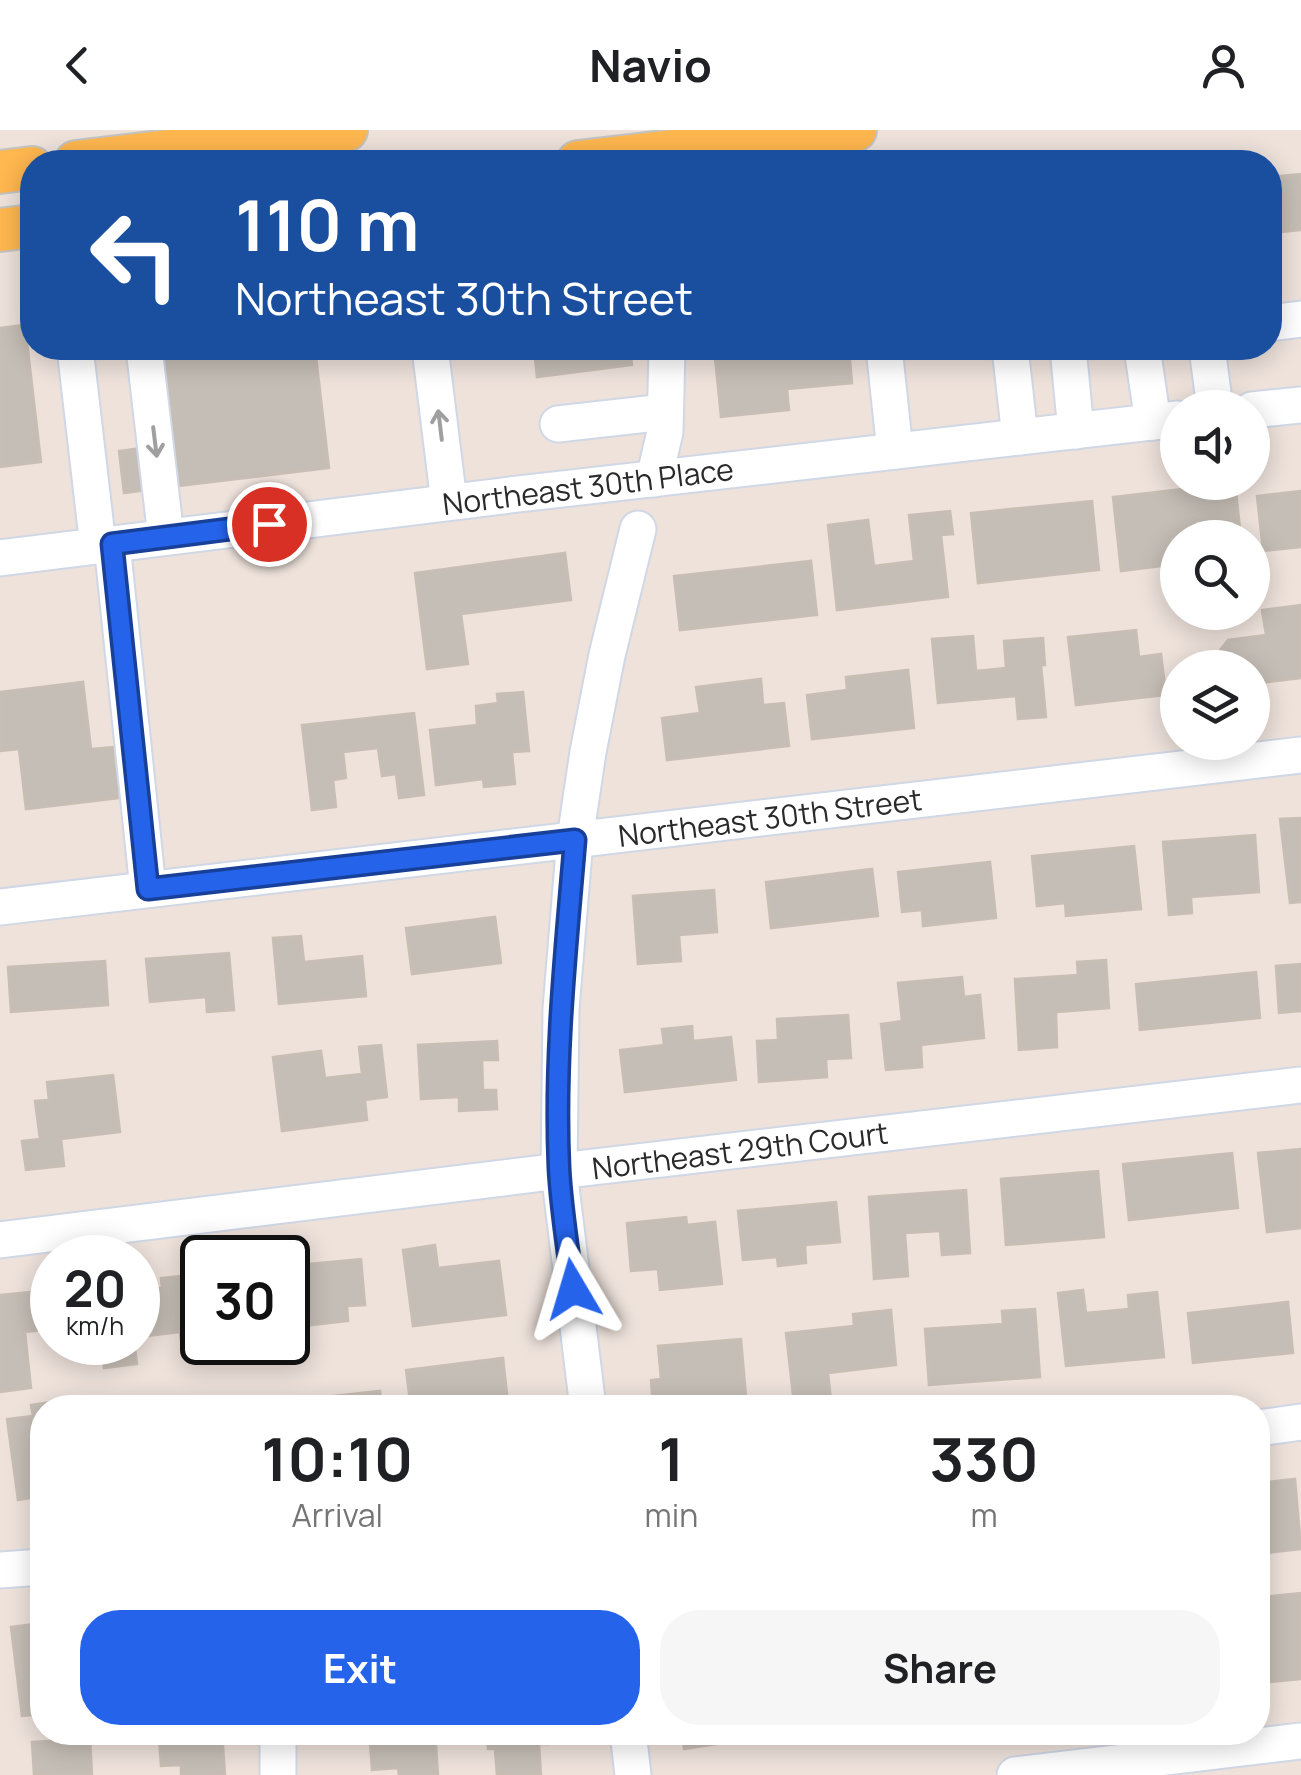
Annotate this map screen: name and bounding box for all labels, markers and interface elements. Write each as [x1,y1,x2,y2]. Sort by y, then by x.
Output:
text: Navio [589,34,712,96]
icon: back [50,38,105,93]
icon: person [1196,38,1251,93]
text: 110 m [235,176,419,272]
icon: left [70,190,200,320]
text: Northeast 30th Street [235,267,693,329]
map controls [1160,390,1270,760]
button: sound [1160,390,1270,500]
one-way arrow [430,409,449,441]
one-way arrow [146,426,165,458]
street label: Northeast 30th Place [440,448,736,524]
pin [227,482,312,567]
icon: arrive [242,497,297,552]
button: search [1160,520,1270,630]
button: layers [1160,650,1270,760]
street label: Northeast 30th Street [616,778,924,856]
street label: Northeast 29th Court [590,1111,890,1189]
speed limit sign: 30 [180,1235,310,1365]
position arrow [521,1237,625,1341]
text: 20 [64,1254,126,1322]
text: km/h [66,1308,124,1343]
text: 10:10 [261,1417,413,1499]
text: 1 [658,1417,685,1499]
text: 330 [929,1417,1039,1499]
text: Arrival [292,1493,383,1537]
text: min [645,1493,698,1537]
text: m [971,1493,998,1537]
button: Exit [80,1610,640,1725]
button: Share [660,1610,1220,1725]

